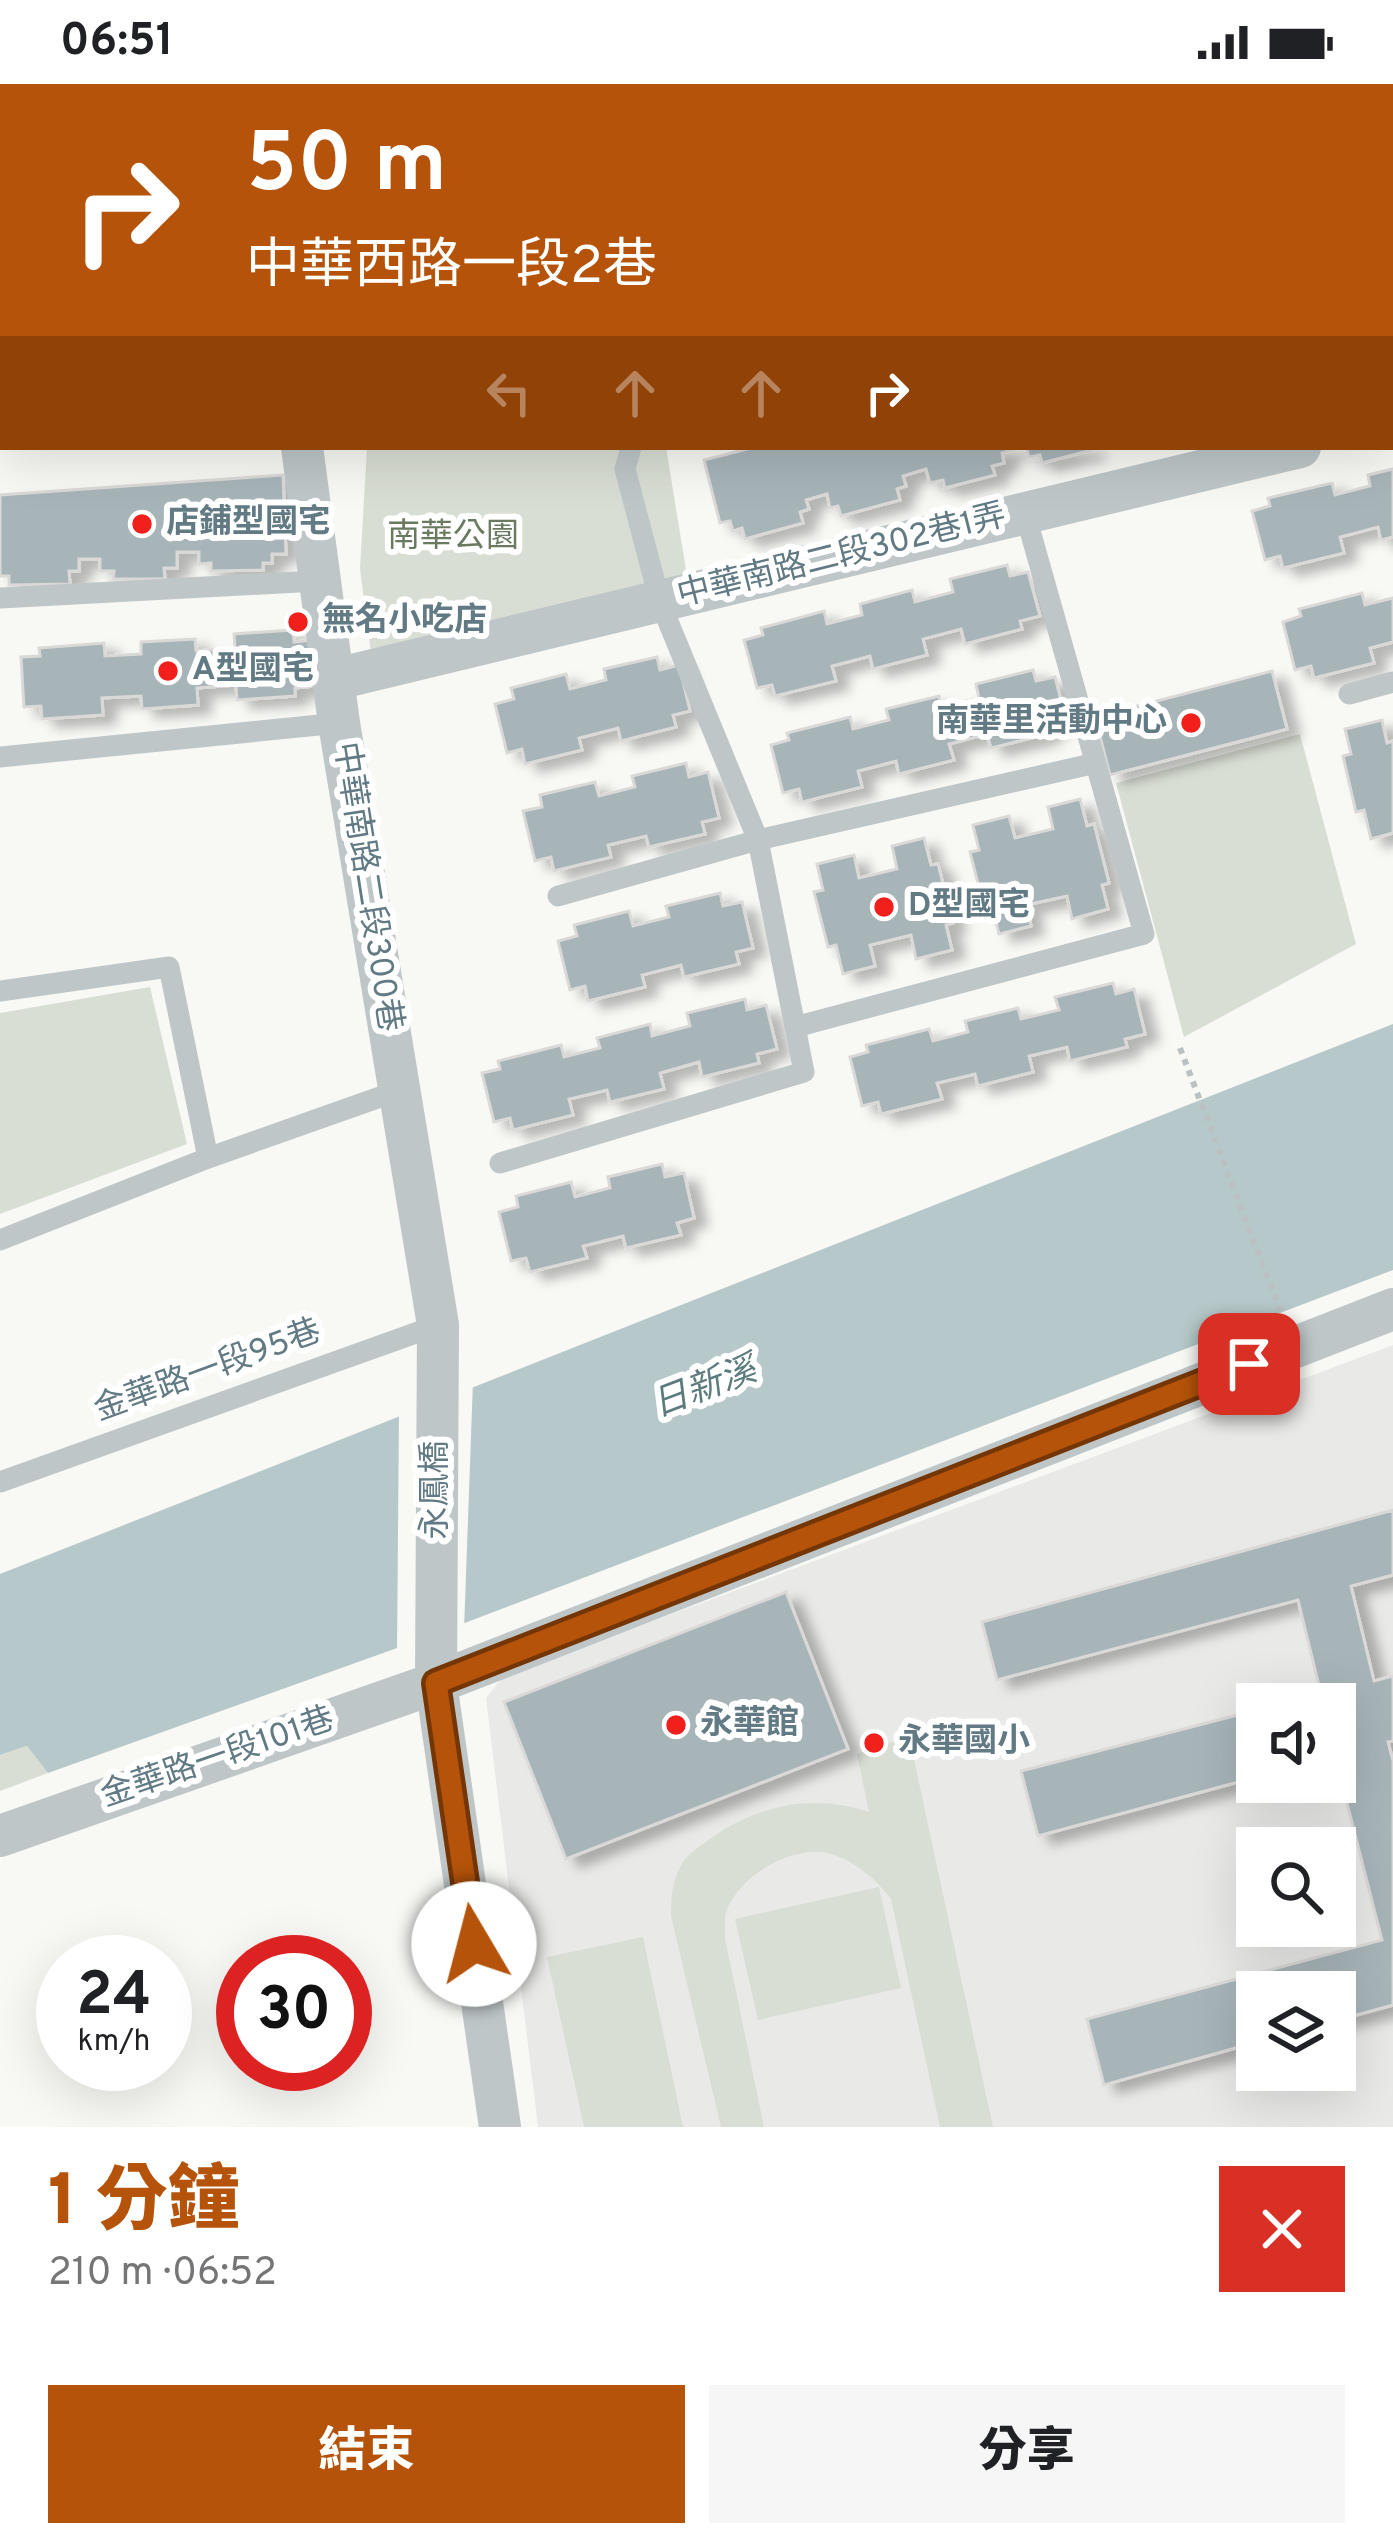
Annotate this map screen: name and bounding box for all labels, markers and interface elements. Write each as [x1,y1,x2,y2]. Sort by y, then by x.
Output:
text: 06:51 [60,14,174,71]
text: 50 m [246,115,447,221]
icon: right [48,132,204,288]
text: 中華西路一段2巷 [246,234,657,303]
icon: left [476,360,542,426]
icon: ahead [602,360,668,426]
icon: ahead [728,360,794,426]
icon: right [854,360,920,426]
street label: 中華南路二段302巷1弄 [673,496,1011,618]
place label: 店鋪型國宅 [166,503,331,545]
marker: 店鋪型國宅 [129,511,155,537]
park label: 南華公園 [387,517,519,559]
place label: 無名小吃店 [322,601,487,643]
marker: 無名小吃店 [285,609,311,635]
place label: A型國宅 [192,650,315,692]
marker: A型國宅 [155,658,181,684]
place label: 南華里活動中心 [936,702,1167,744]
marker: 南華里活動中心 [1178,710,1204,736]
street label: 中華南路二段300巷 [322,739,410,1035]
place label: D型國宅 [908,886,1030,928]
marker: D型國宅 [871,894,897,920]
street label: 金華路一段95巷 [89,1312,327,1432]
pin [1198,1313,1300,1415]
icon: arrive [1216,1331,1282,1397]
water label: 日新溪 [646,1346,768,1430]
street label: 永鳳橋 [416,1441,458,1540]
map controls [1236,1683,1356,2091]
button: sound [1236,1683,1356,1803]
street label: 金華路一段101巷 [96,1699,340,1819]
place label: 永華館 [700,1704,799,1746]
marker: 永華館 [663,1712,689,1738]
place label: 永華國小 [898,1722,1030,1764]
marker: 永華國小 [861,1730,887,1756]
button: search [1236,1827,1356,1947]
position arrow [411,1881,537,2007]
speed limit sign: 30 [216,1935,372,2091]
text: 24 [76,1960,152,2036]
button: layers [1236,1971,1356,2091]
text: km/h [78,2024,150,2061]
text: 1 分鐘 [48,2159,240,2251]
button: close [1219,2166,1345,2292]
text: 210 m · 06:52 [48,2250,277,2299]
button: 結束 [48,2385,685,2523]
button: 分享 [709,2385,1345,2523]

